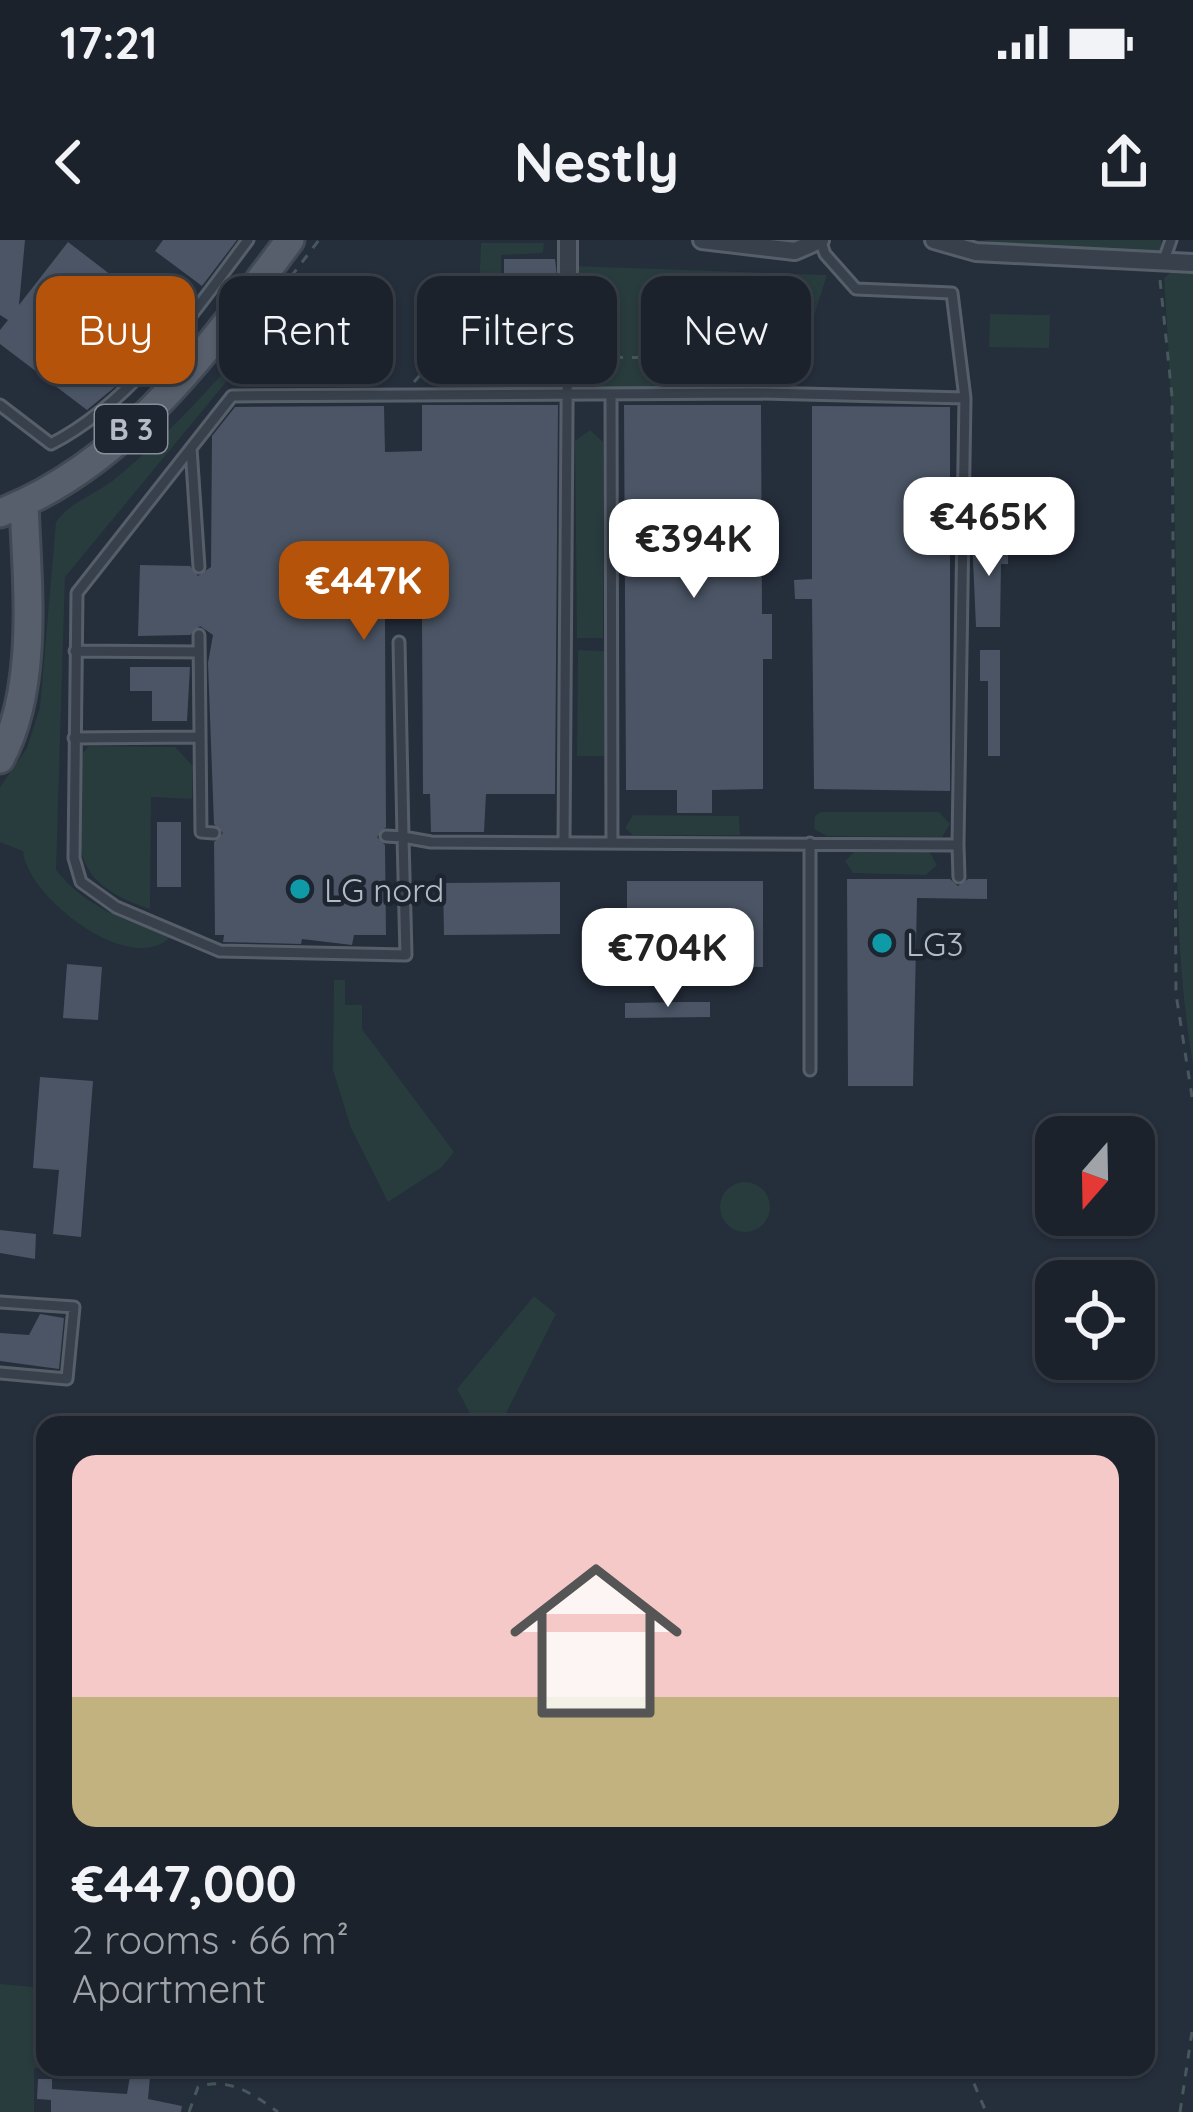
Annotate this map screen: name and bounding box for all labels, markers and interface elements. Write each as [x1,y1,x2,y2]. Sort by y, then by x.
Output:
text: 17:21 [60,14,158,70]
text: Nestly [514,128,679,196]
icon: back [36,129,102,195]
icon: share [1091,129,1157,195]
chip: Buy [36,276,195,384]
chip: Rent [219,276,393,384]
chip: Filters [417,276,617,384]
chip: New [641,276,811,384]
road number: B 3 [95,405,167,453]
pin: €465K [905,477,1073,579]
text: €465K [931,491,1047,540]
pin: €394K [610,499,778,601]
text: €394K [636,513,752,562]
pin: €447K [280,541,448,643]
text: €447K [306,555,422,604]
place label: LG nord [324,869,444,910]
marker: LG nord [287,876,313,902]
pin: €704K [584,908,752,1010]
text: €704K [609,922,727,971]
place label: LG3 [906,923,963,964]
marker: LG3 [869,930,895,956]
north arrow [1035,1116,1155,1236]
map controls [1035,1116,1155,1380]
button: locate [1035,1260,1155,1380]
icon: home [488,1533,704,1749]
text: €447,000 [72,1851,297,1915]
text: 2 rooms · 66 m² [72,1915,349,1964]
text: Apartment [72,1964,266,2013]

